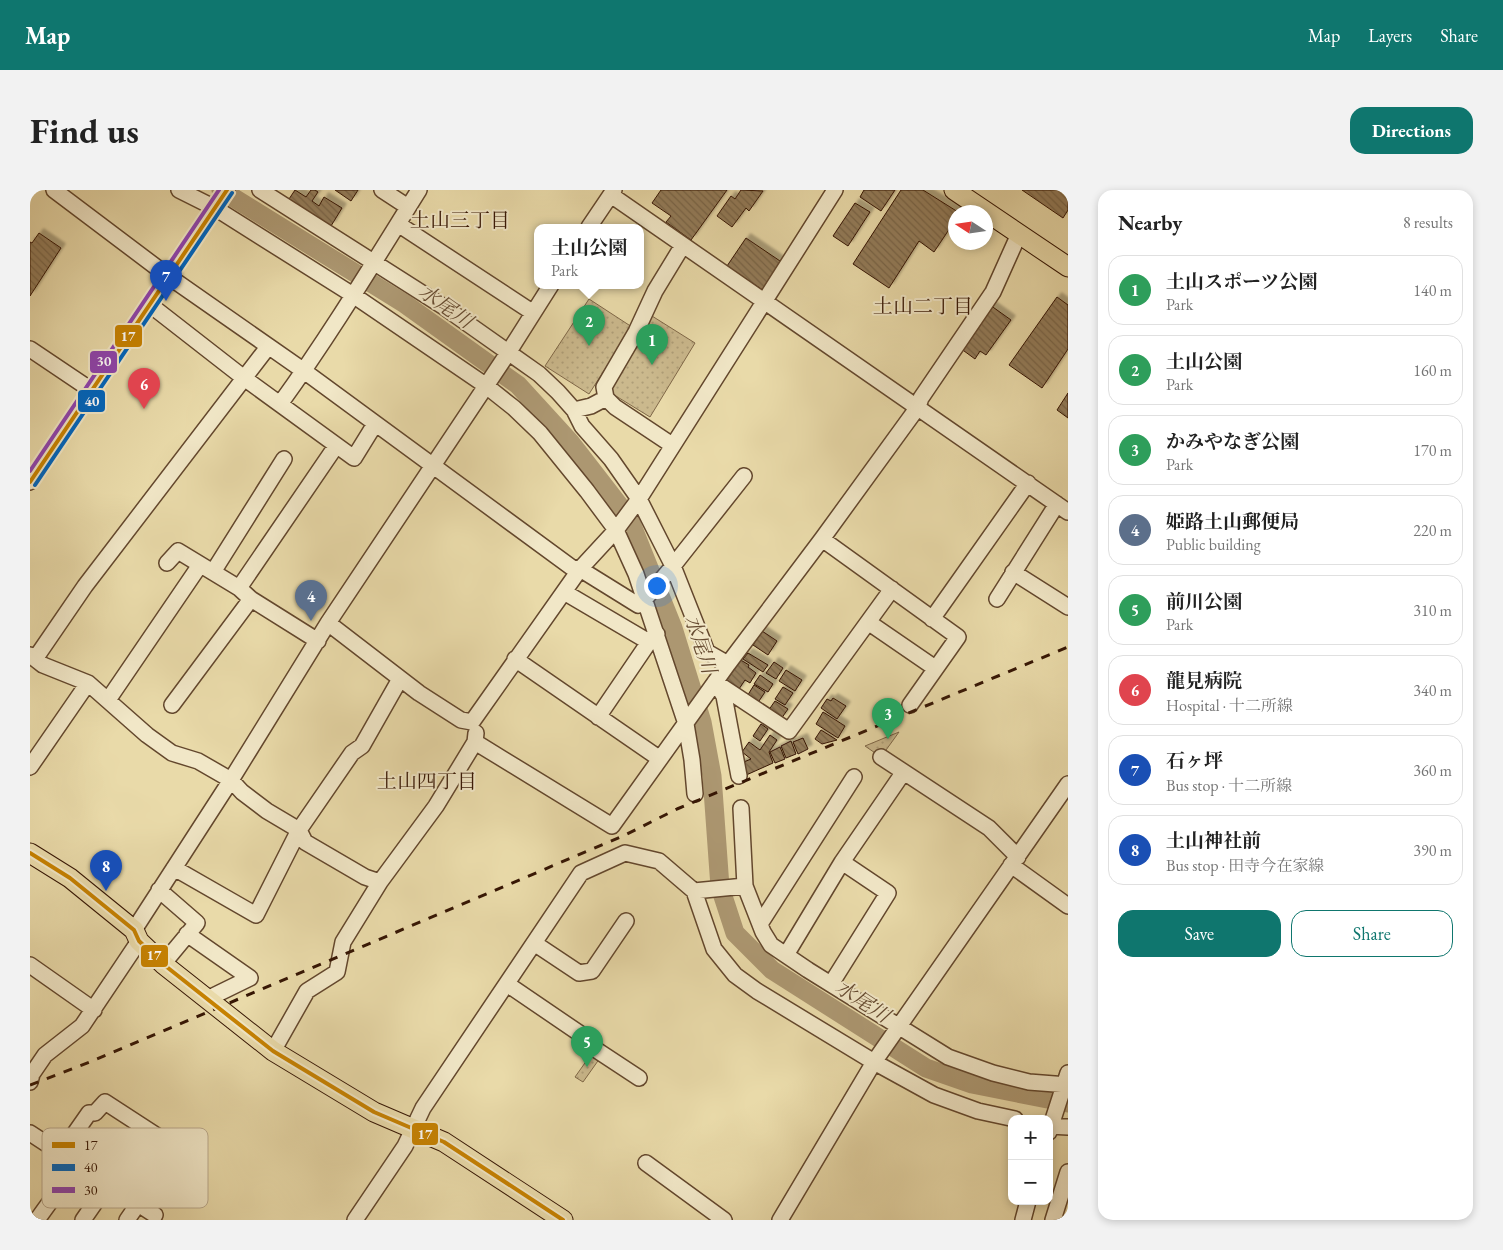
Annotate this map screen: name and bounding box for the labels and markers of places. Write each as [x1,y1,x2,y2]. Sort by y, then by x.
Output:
pin: 7 [150,260,182,301]
pin: 2 [573,305,605,346]
pin: 1 [636,324,668,365]
pin: 6 [128,368,160,409]
pin: 4 [295,580,327,621]
pin: 3 [872,698,904,739]
pin: 8 [90,850,122,891]
pin: 5 [571,1026,603,1067]

